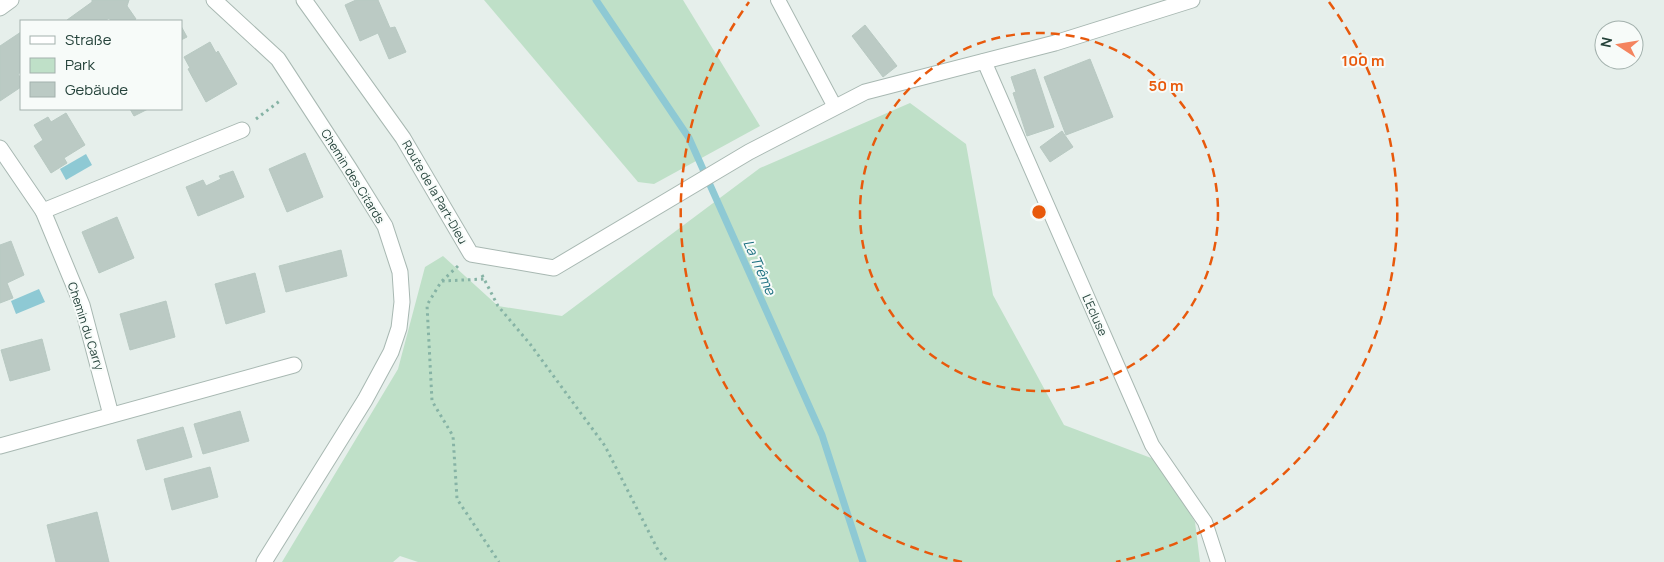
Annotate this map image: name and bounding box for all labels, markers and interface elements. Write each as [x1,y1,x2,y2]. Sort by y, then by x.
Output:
legend [20,20,182,110]
north arrow [1594,20,1644,70]
text: Straße [65,29,112,50]
text: N [1595,35,1616,49]
text: 100 m [1342,50,1384,71]
text: Park [65,54,95,75]
text: 50 m [1148,75,1184,96]
text: Gebäude [65,79,128,100]
street label: Chemin des Citards [317,126,389,226]
street label: Route de la Part-Dieu [398,137,472,247]
centre of rings [1030,203,1048,221]
water label: La Trême [739,236,781,298]
street label: Chemin du Carry [64,280,108,373]
street label: L'Ecluse [1078,292,1112,338]

